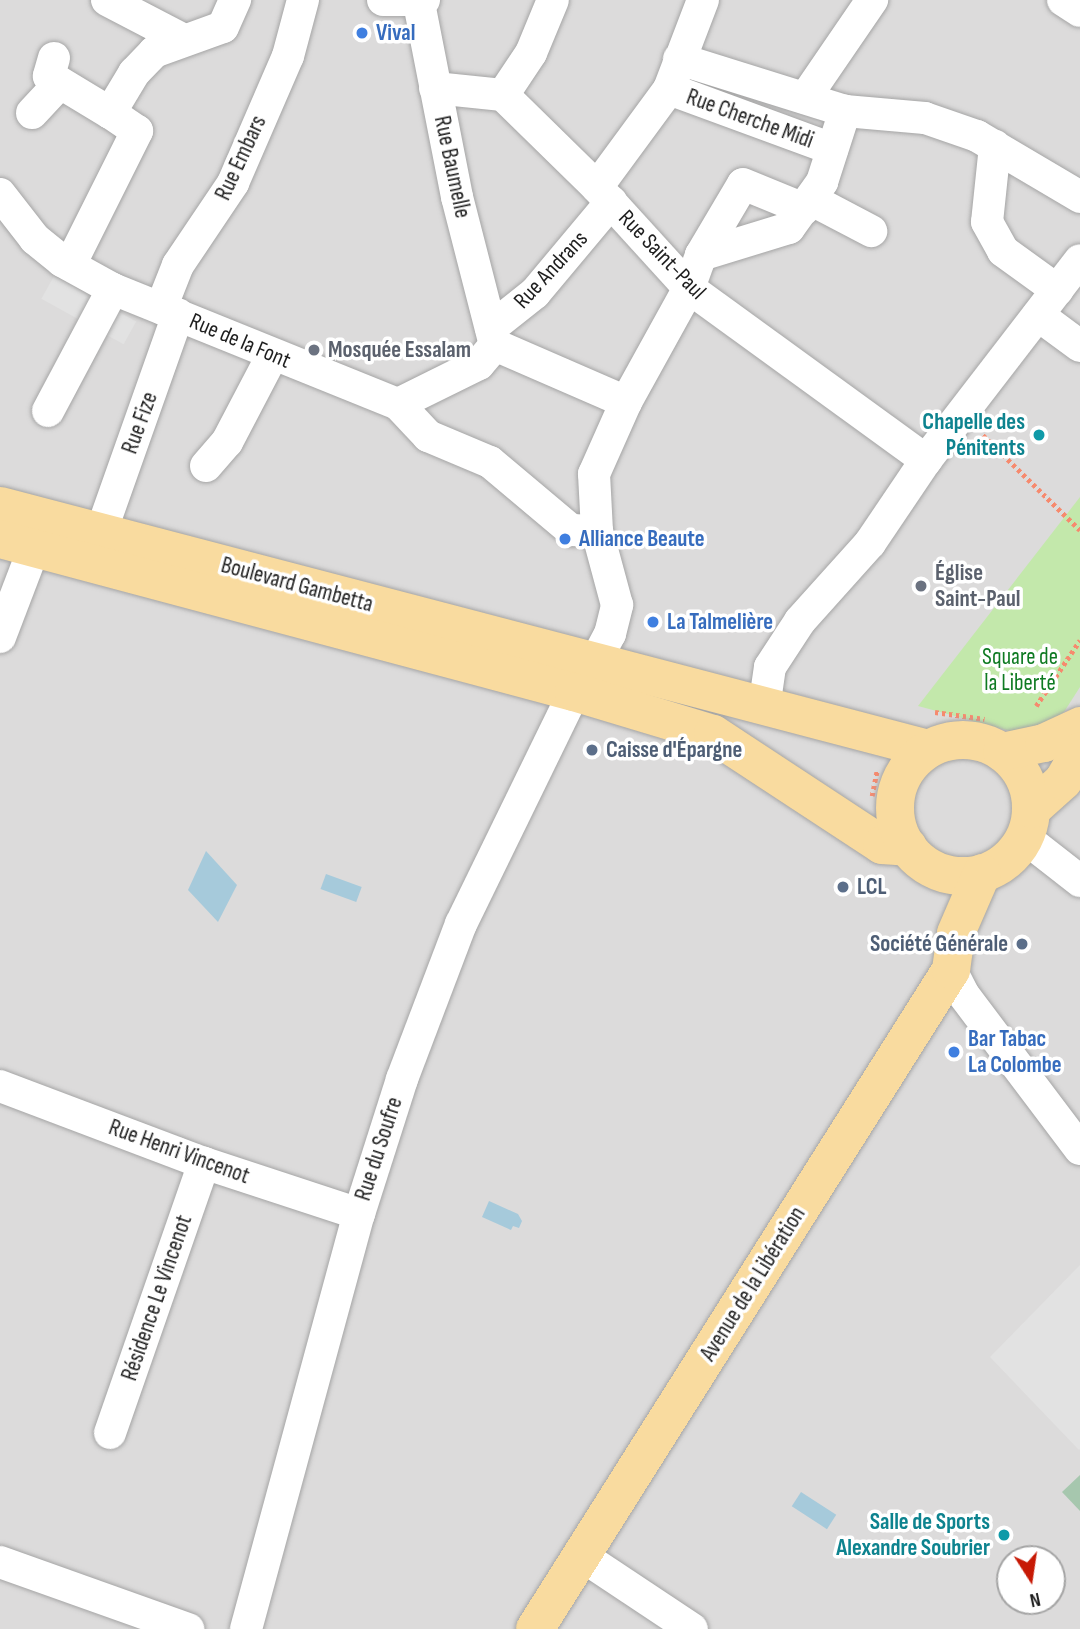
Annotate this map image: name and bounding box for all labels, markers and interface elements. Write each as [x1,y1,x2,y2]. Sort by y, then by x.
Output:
place label: Vival [376,19,415,47]
marker: Vival [354,25,370,41]
street label: Rue Cherche Midi [683,83,817,155]
street label: Rue Embars [209,111,273,205]
street label: Rue Baumelle [428,113,476,221]
street label: Rue Saint-Paul [613,205,711,305]
street label: Rue Andrans [508,225,594,315]
street label: Rue de la Font [185,307,295,375]
place label: Mosquée Essalam [328,336,471,364]
marker: Mosquée Essalam [306,342,322,358]
street label: Rue Fize [116,388,164,458]
place label: Chapelle des Pénitents [922,408,1025,462]
marker: Chapelle des Pénitents [1031,427,1047,443]
place label: Alliance Beaute [579,525,705,553]
marker: Alliance Beaute [557,531,573,547]
street label: Boulevard Gambetta [218,551,376,619]
place label: Église Saint-Paul [935,559,1020,613]
marker: Église Saint-Paul [913,578,929,594]
place label: La Talmelière [667,608,773,636]
marker: La Talmelière [645,614,661,630]
park label: Square de la Liberté [982,643,1058,697]
place label: Caisse d'Épargne [606,736,742,764]
marker: Caisse d'Épargne [584,742,600,758]
place label: LCL [857,873,887,901]
marker: LCL [835,879,851,895]
place label: Société Générale [870,930,1008,958]
marker: Société Générale [1014,936,1030,952]
place label: Bar Tabac La Colombe [968,1025,1062,1079]
marker: Bar Tabac La Colombe [946,1044,962,1060]
street label: Rue du Soufre [349,1094,409,1204]
street label: Rue Henri Vincenot [105,1114,253,1190]
street label: Avenue de la Libération [695,1202,811,1366]
street label: Résidence Le Vincenot [116,1212,198,1384]
place label: Salle de Sports Alexandre Soubrier [836,1508,990,1562]
marker: Salle de Sports Alexandre Soubrier [996,1527,1012,1543]
north arrow [996,1545,1066,1615]
text: N [1028,1587,1042,1611]

